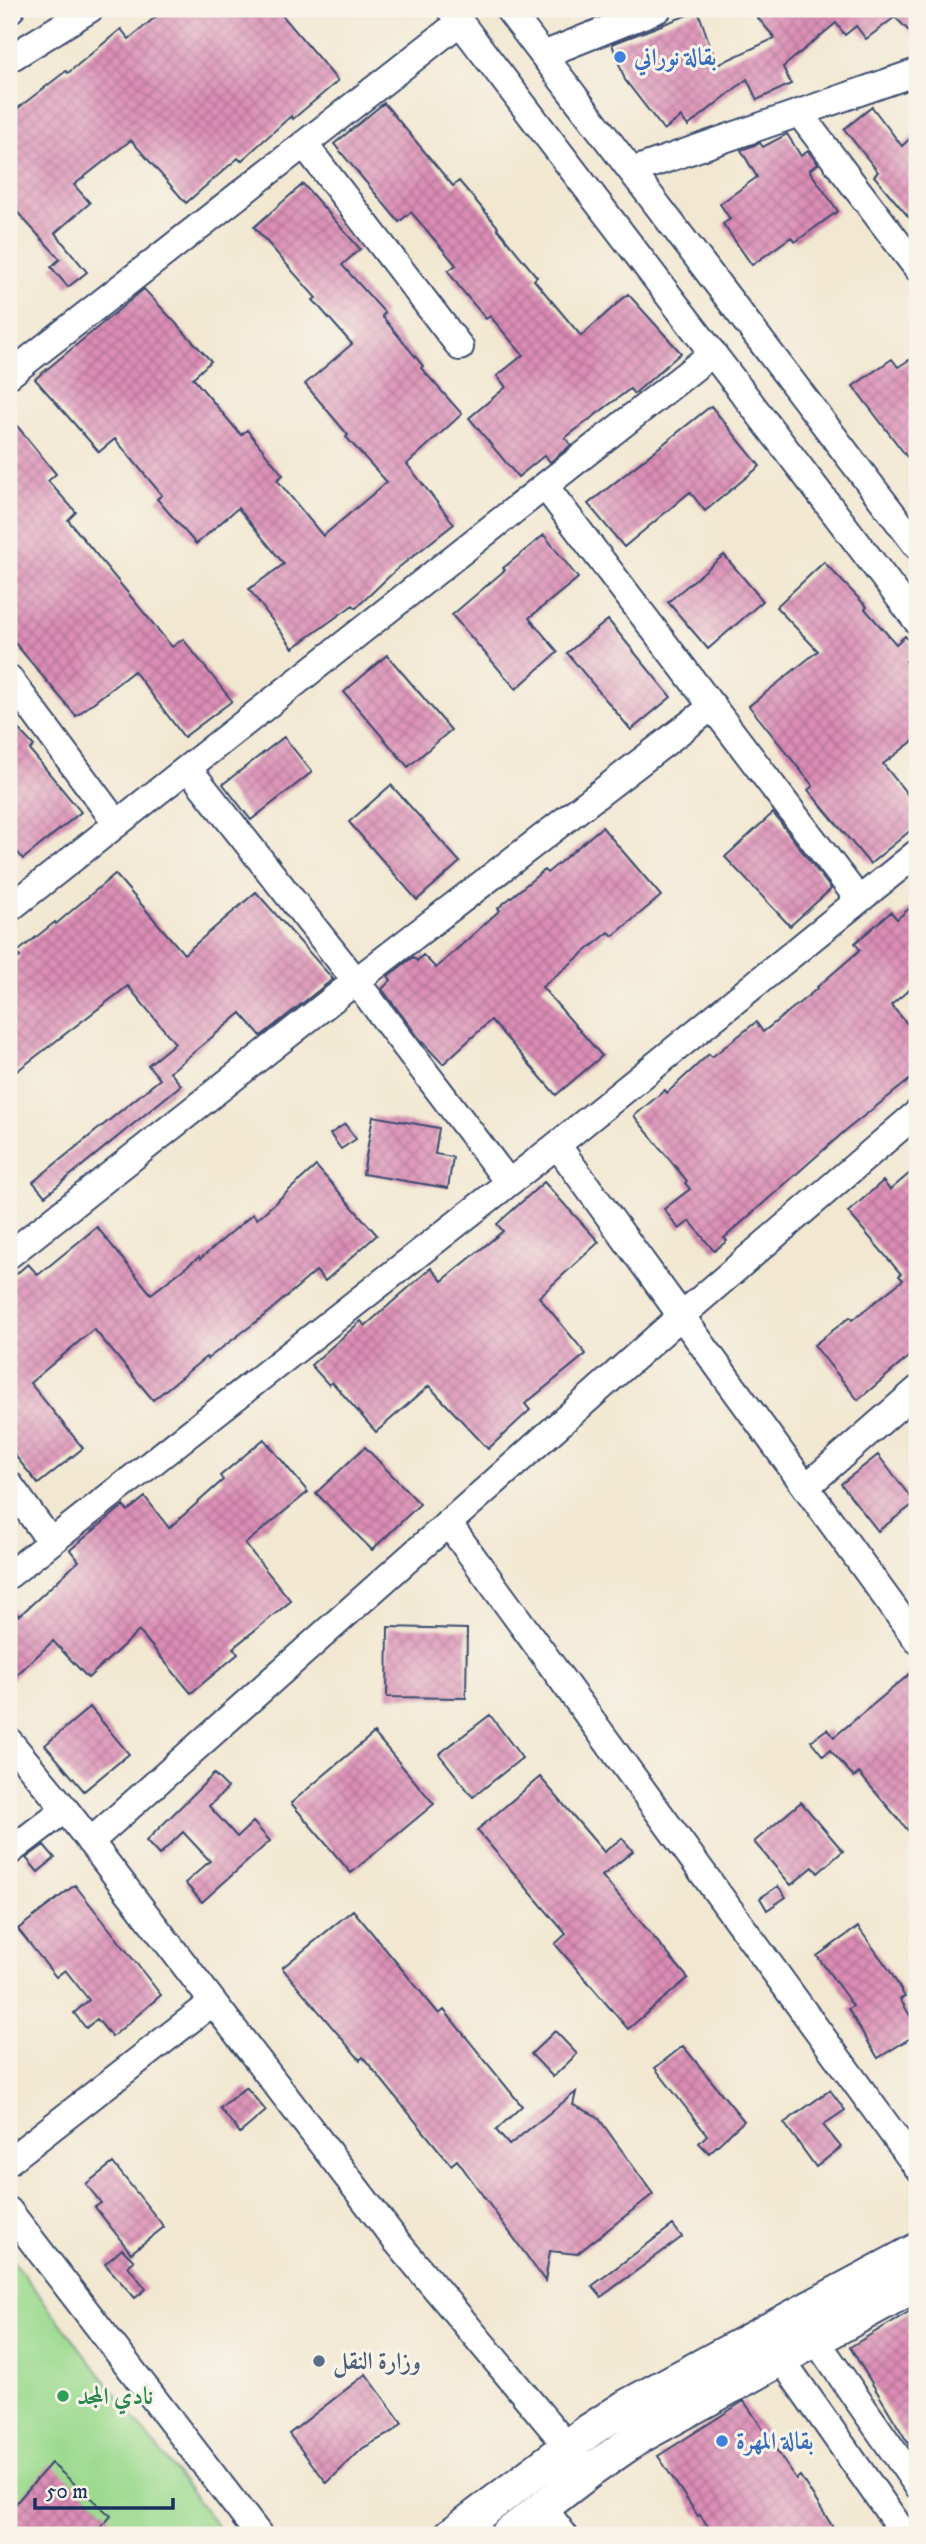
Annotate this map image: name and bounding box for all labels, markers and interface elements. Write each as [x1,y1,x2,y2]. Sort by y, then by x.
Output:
place label: بقالة نوراني [633,43,717,76]
marker: بقالة نوراني [612,49,628,65]
place label: وزارة النقل [333,2347,421,2378]
marker: وزارة النقل [311,2353,327,2369]
place label: نادي المجد [77,2382,153,2415]
marker: نادي المجد [55,2388,71,2404]
place label: بقالة المهرة [736,2427,814,2457]
marker: بقالة المهرة [714,2433,730,2449]
scale bar [35,2467,173,2511]
text: 50 m [46,2479,88,2505]

